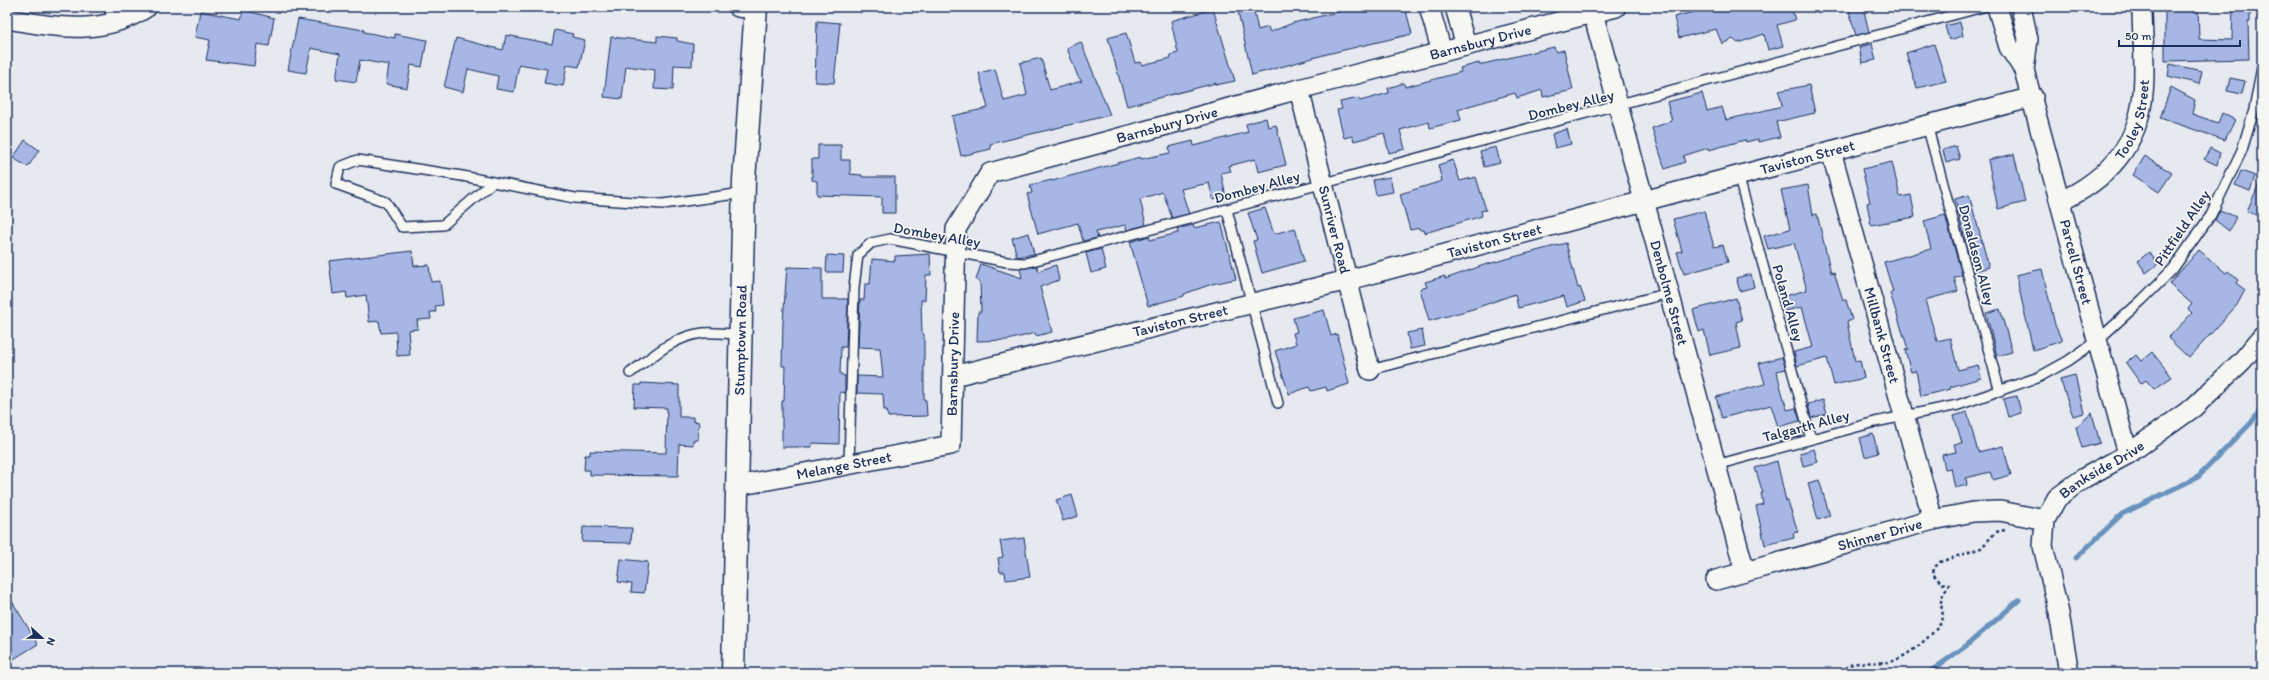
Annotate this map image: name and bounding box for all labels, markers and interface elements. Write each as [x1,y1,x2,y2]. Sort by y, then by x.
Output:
street label: Barnsbury Drive [1428,20,1533,64]
scale bar [2119,22,2240,48]
text: 50 m [2125,29,2151,43]
street label: Tooley Street [2111,79,2153,163]
street label: Dombey Alley [1526,86,1616,124]
street label: Barnsbury Drive [1114,102,1220,147]
street label: Taviston Street [1758,136,1857,179]
street label: Dombey Alley [1212,167,1302,207]
street label: Sunriver Road [1315,184,1354,276]
street label: Pittfield Alley [2150,187,2214,269]
street label: Donaldson Alley [1955,203,1999,307]
street label: Parcell Street [2056,217,2096,307]
street label: Dombey Alley [892,218,982,252]
street label: Taviston Street [1445,220,1544,262]
street label: Denbolme Street [1646,238,1692,348]
street label: Poland Alley [1768,262,1808,344]
street label: Stumptown Road [730,284,751,396]
street label: Millbank Street [1860,285,1904,386]
street label: Taviston Street [1131,300,1230,341]
street label: Barnsbury Drive [943,312,963,416]
street label: Talgarth Alley [1761,406,1851,446]
street label: Bankside Drive [2055,436,2148,502]
street label: Melange Street [795,447,894,483]
street label: Shinner Drive [1836,514,1924,555]
north arrow [22,618,62,658]
text: N [43,636,58,647]

